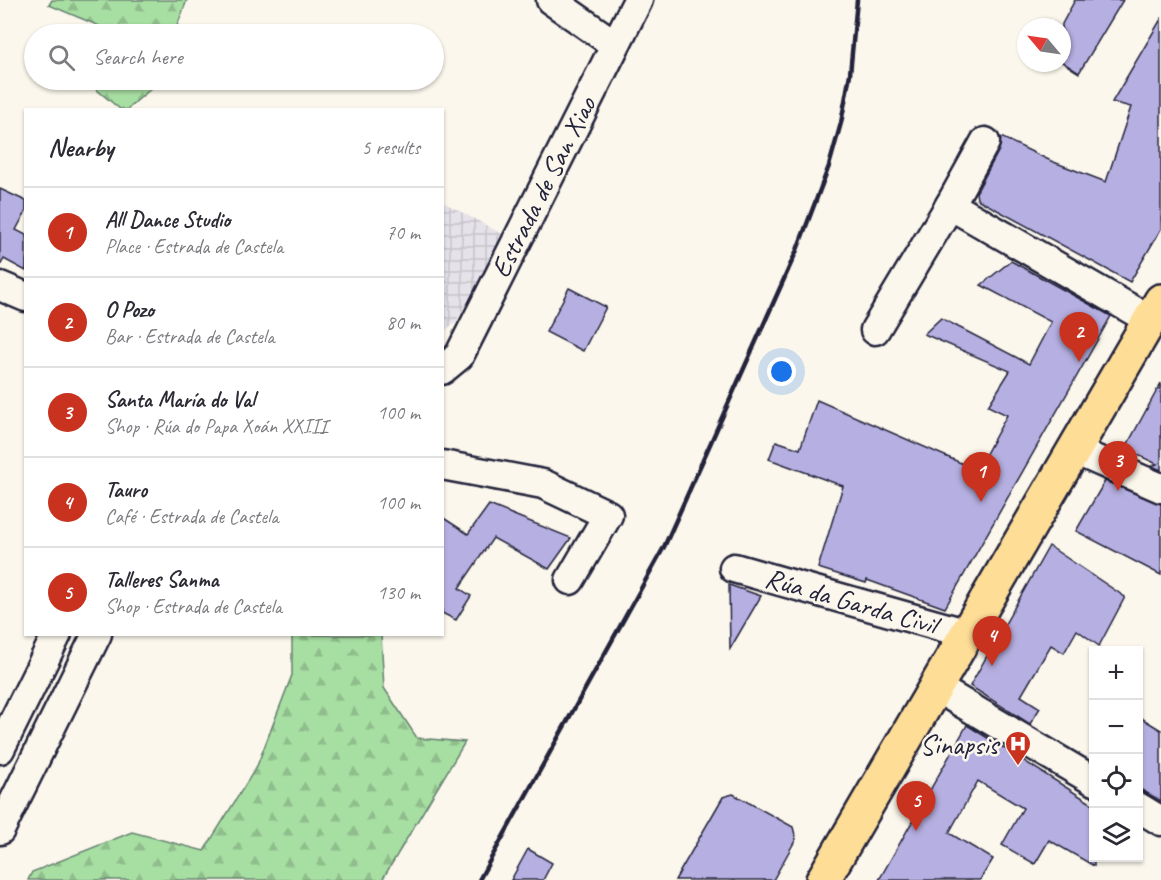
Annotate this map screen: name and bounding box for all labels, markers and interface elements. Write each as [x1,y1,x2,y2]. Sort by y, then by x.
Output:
north arrow [1017,18,1071,72]
search box [24,24,444,90]
icon: search [45,41,78,74]
text: Search here [93,43,183,71]
street label: Estrada de San Xiao [482,89,605,283]
text: Nearby [48,131,113,164]
text: 5 results [361,135,420,160]
text: All Dance Studio [105,206,230,234]
text: 1 [63,220,72,245]
text: 70 m [386,220,420,245]
text: Place · Estrada de Castela [105,234,283,259]
text: O Pozo [105,296,154,324]
text: 2 [63,310,72,335]
text: 80 m [386,310,420,335]
pin: 2 [1060,312,1098,362]
text: Bar · Estrada de Castela [105,324,274,349]
your location [767,357,796,386]
text: Santa María do Val [105,386,255,414]
text: 3 [63,400,72,425]
text: 100 m [377,400,420,425]
text: Shop · Rúa do Papa Xoán XXIII [105,414,327,439]
pin: 3 [1098,442,1138,491]
pin: 1 [962,452,1000,502]
text: Tauro [105,476,147,504]
text: 4 [63,490,72,515]
text: 100 m [377,490,420,515]
text: Café · Estrada de Castela [105,504,279,529]
street label: Rúa da Garda Civil [761,560,946,644]
text: Talleres Sanma [105,566,219,594]
text: 5 [63,580,72,605]
text: 130 m [377,580,420,605]
text: Shop · Estrada de Castela [105,594,282,619]
pin: 4 [972,616,1012,666]
map controls [1089,646,1143,862]
button: + [1089,646,1143,700]
button: − [1089,700,1143,754]
place label: Sinapsis [920,727,1000,762]
hospital icon: Sinapsis [1003,729,1033,767]
button: locate [1089,754,1143,808]
pin: 5 [896,782,936,831]
button: layers [1089,808,1143,862]

